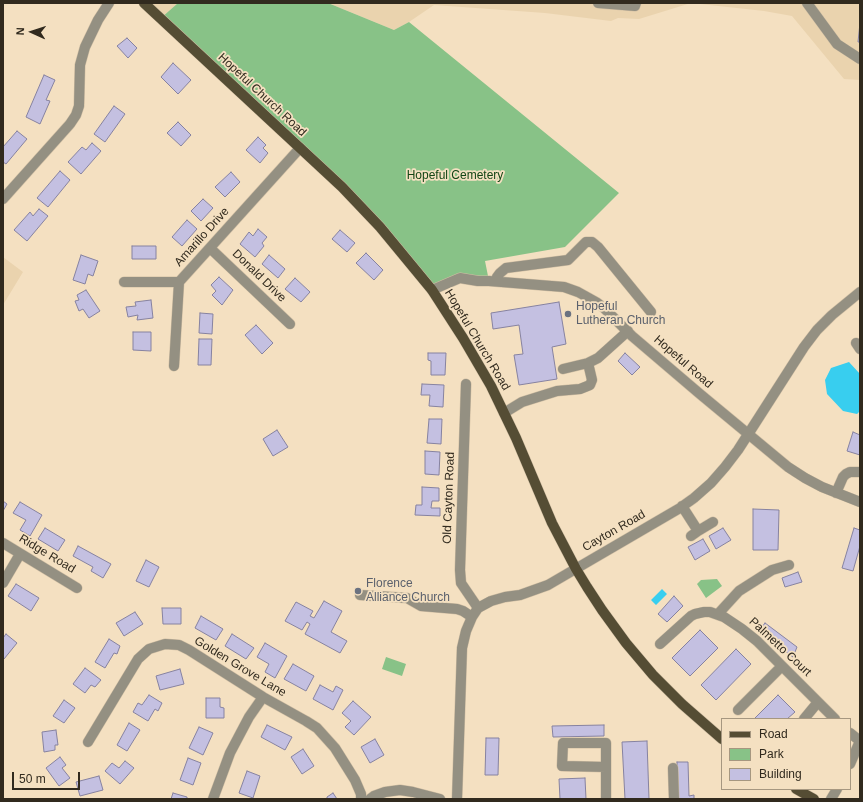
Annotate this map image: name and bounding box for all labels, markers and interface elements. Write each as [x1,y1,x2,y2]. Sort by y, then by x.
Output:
north arrow [12,12,52,52]
text: N [14,27,26,36]
street label: Hopeful Church Road [215,50,309,140]
park label: Hopeful Cemetery [407,169,503,183]
street label: Amarillo Drive [172,204,232,270]
street label: Donald Drive [229,247,289,305]
street label: Hopeful Church Road [441,287,513,393]
place label: Hopeful Lutheran Church [576,300,665,328]
marker: Hopeful Lutheran Church [563,309,573,319]
street label: Hopeful Road [651,332,715,392]
street label: Old Cayton Road [440,452,458,544]
street label: Cayton Road [580,507,648,555]
street label: Ridge Road [16,532,78,576]
place label: Florence Alliance Church [366,577,450,605]
marker: Florence Alliance Church [353,586,363,596]
street label: Palmetto Court [746,614,814,680]
street label: Golden Grove Lane [191,634,289,700]
legend [721,718,851,790]
text: Road [759,727,788,741]
text: Park [759,747,784,761]
scale bar [14,764,82,790]
text: Building [759,767,802,781]
text: 50 m [19,772,46,786]

